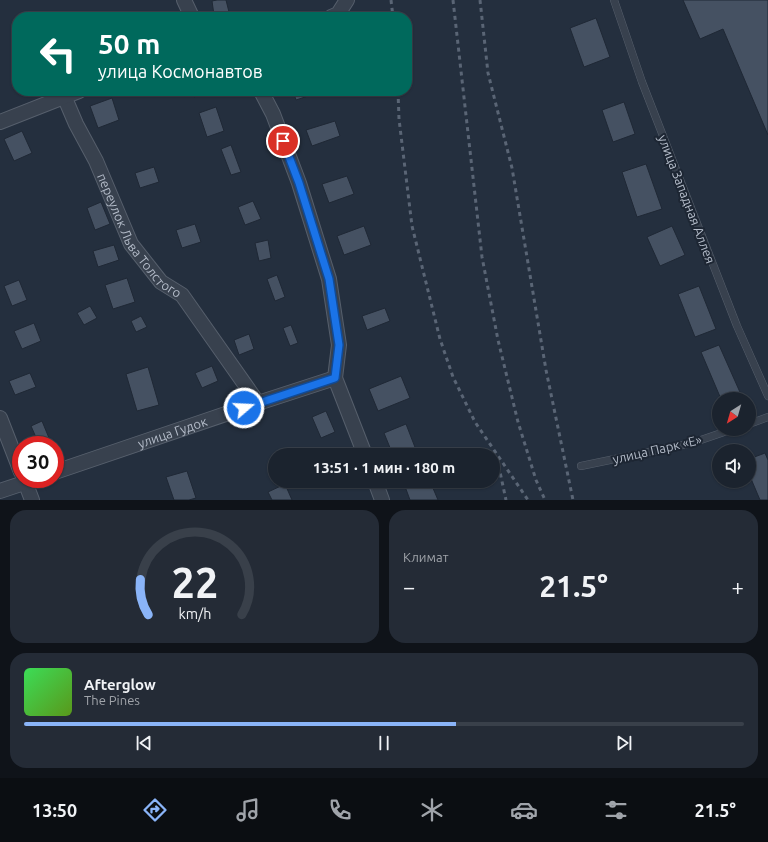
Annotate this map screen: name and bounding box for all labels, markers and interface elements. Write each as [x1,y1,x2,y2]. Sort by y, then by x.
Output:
icon: left [32,28,84,80]
text: 50 m [98,28,160,59]
text: улица Космонавтов [98,61,263,81]
pin [266,124,300,158]
icon: arrive [272,130,294,152]
street label: улица Западная Аллея [656,133,718,265]
street label: переулок Льва Толстого [95,171,184,300]
position arrow [223,387,265,429]
north arrow [712,392,756,436]
map controls [712,392,756,488]
street label: улица Гудок [136,414,209,450]
street label: улица Парк «Е» [611,432,703,466]
speed limit sign: 30 [12,436,64,488]
button: sound [712,444,756,488]
text: 13:51 · 1 мин · 180 m [313,459,455,476]
text: Климат [403,550,448,564]
text: 22 [171,558,218,605]
text: 21.5° [539,569,608,603]
text: − [403,574,415,599]
text: + [732,574,744,599]
text: km/h [178,605,211,621]
text: Afterglow [84,676,156,693]
text: The Pines [84,693,140,707]
icon: previous [133,732,155,754]
icon: pause [373,732,395,754]
icon: next [613,732,635,754]
icon: directions [141,796,169,824]
icon: music [234,796,262,824]
icon: phone [326,796,354,824]
icon: climate [418,796,446,824]
icon: car [510,796,538,824]
icon: filters [602,796,630,824]
text: 13:50 [32,800,77,820]
text: 21.5° [695,800,736,820]

